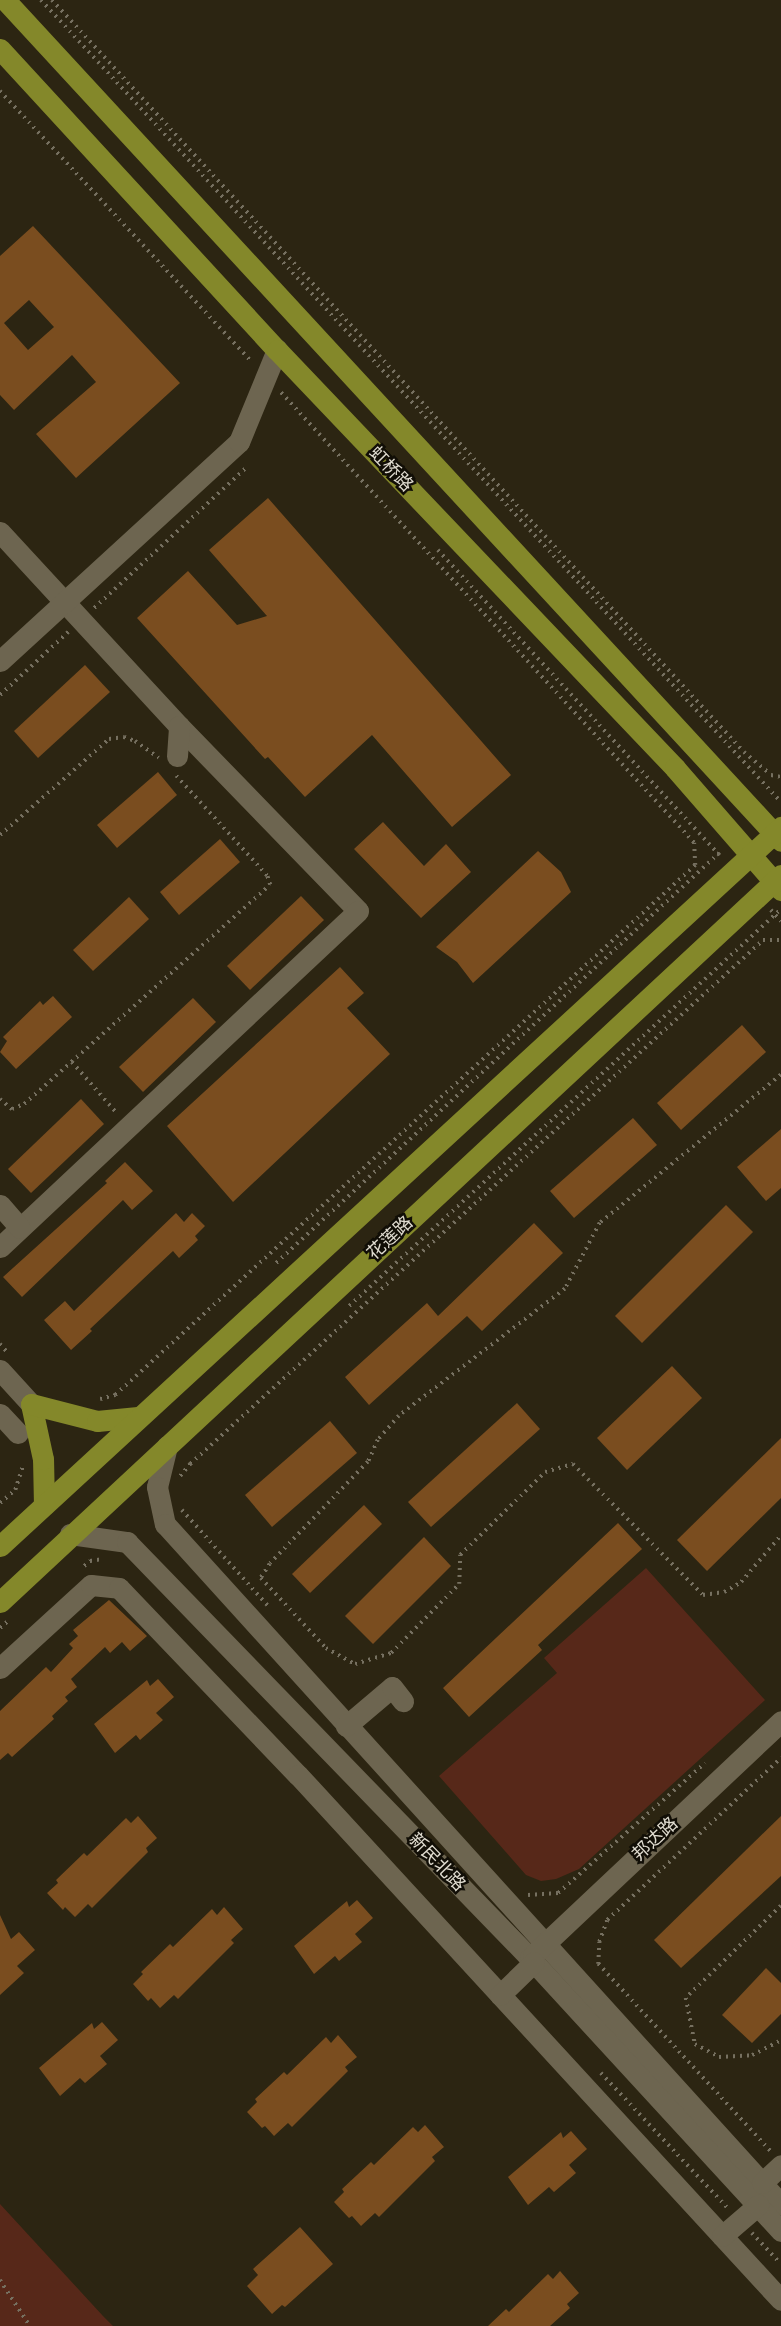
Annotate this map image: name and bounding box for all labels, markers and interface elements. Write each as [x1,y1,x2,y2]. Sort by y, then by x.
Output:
street label: 虹桥路 [364,442,418,496]
street label: 花莲路 [363,1212,417,1264]
street label: 邦达路 [628,1813,682,1865]
street label: 新民北路 [404,1829,470,1895]

